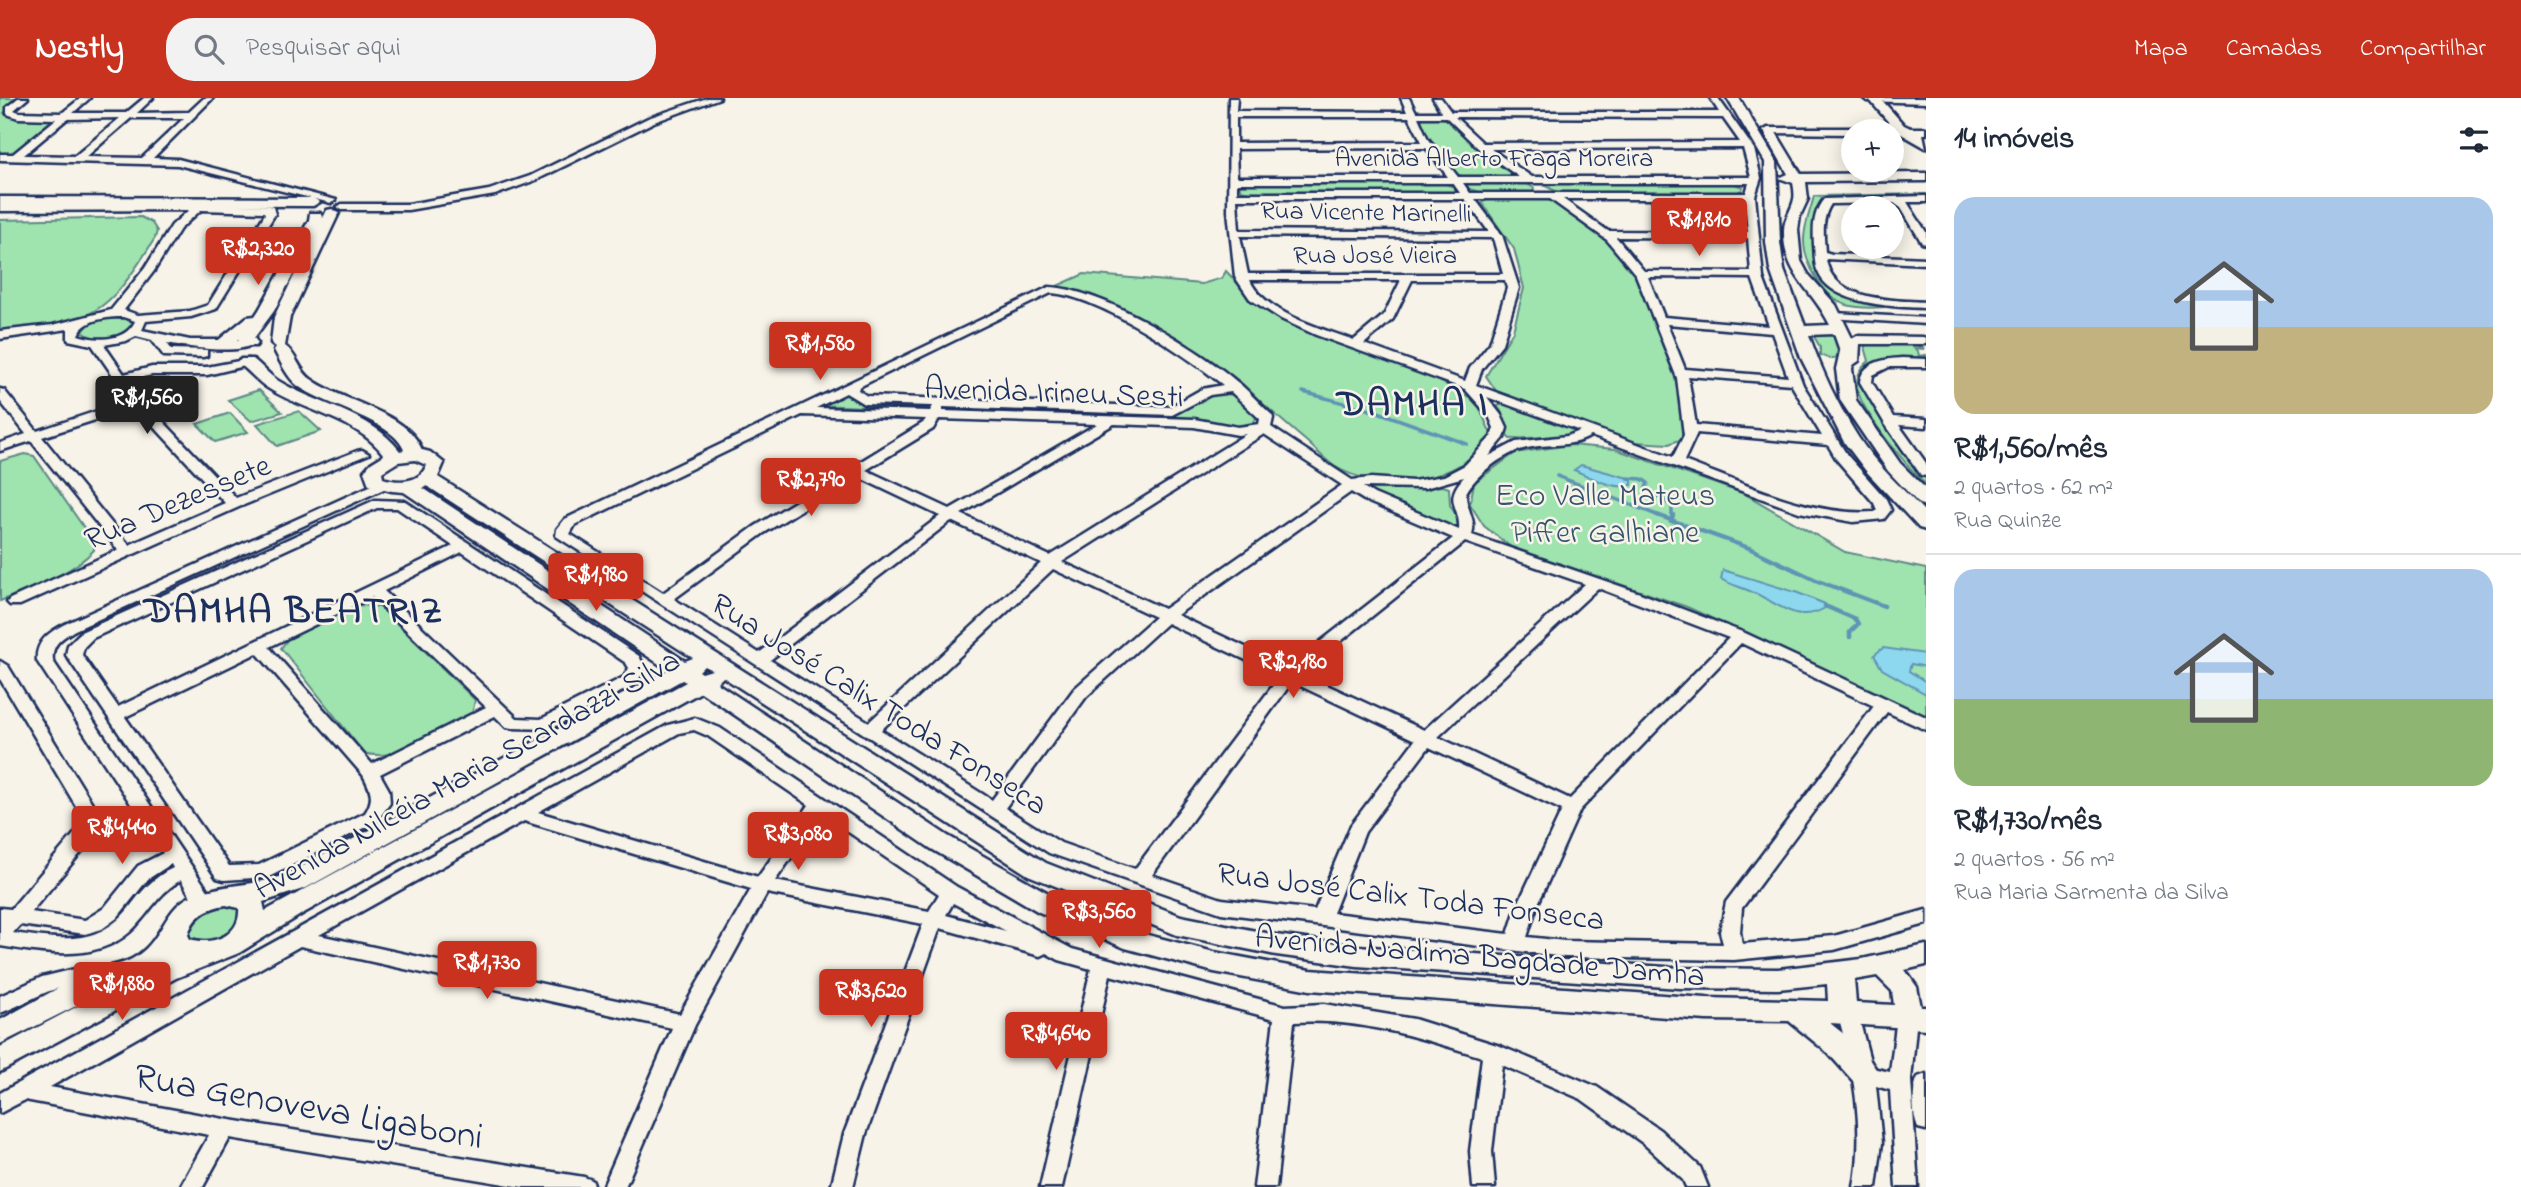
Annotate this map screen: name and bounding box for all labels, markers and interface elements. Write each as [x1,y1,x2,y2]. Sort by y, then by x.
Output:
search box [166,18,656,81]
text: Nestly [35,25,124,73]
icon: search [190,30,228,68]
text: Pesquisar aqui [246,30,401,68]
text: Mapa [2134,32,2188,67]
text: Camadas [2226,32,2322,67]
text: Compartilhar [2360,32,2486,67]
text: 14 imóveis [1954,118,2074,162]
map controls [1841,119,1904,259]
button: + [1841,119,1904,182]
icon: filters [2455,121,2493,159]
street label: Avenida Alberto Fraga Moreira [1335,141,1653,179]
street label: Rua Vicente Marinelli [1260,193,1472,235]
button: − [1841,196,1904,259]
pin: R$1,810 [1634,198,1764,258]
text: R$1,810 [1667,204,1731,237]
pin: R$2,320 [193,228,323,287]
text: R$2,320 [222,233,294,266]
street label: Rua José Vieira [1293,238,1457,276]
icon: home [2161,243,2287,369]
pin: R$1,580 [755,322,885,382]
text: R$1,580 [785,328,855,361]
street label: Avenida Irineu Sesti [923,366,1184,423]
pin: R$1,560 [82,376,212,436]
district label: DAMHA I [1335,378,1489,434]
text: R$1,560 [111,382,183,415]
text: R$1,560/mês [1954,428,2108,472]
street label: Rua Dezessete [78,444,280,565]
pin: R$2,790 [746,458,876,518]
text: R$2,790 [777,464,845,497]
text: 2 quartos · 62 m² [1954,472,2113,505]
park label: Eco Valle Mateus Piffer Galhiane [1495,474,1715,558]
text: Rua Quinze [1954,505,2061,538]
pin: R$1,980 [531,554,661,613]
text: R$1,980 [564,559,628,592]
street label: Rua José Calix Toda Fonseca [700,583,1056,829]
district label: DAMHA BEATRIZ [142,585,444,641]
icon: home [2161,615,2287,741]
street label: Avenida Nilcéia Maria Scardazzi Silva [246,639,690,913]
pin: R$2,180 [1228,640,1358,700]
text: R$2,180 [1259,646,1327,679]
text: R$1,730/mês [1954,800,2102,844]
pin: R$4,440 [57,806,187,866]
text: R$4,440 [88,812,156,845]
pin: R$3,080 [733,812,863,872]
text: R$3,080 [764,818,832,851]
text: 2 quartos · 56 m² [1954,844,2115,877]
street label: Rua José Calix Toda Fonseca [1214,851,1607,946]
text: Rua Maria Sarmenta da Silva [1954,877,2229,910]
pin: R$3,560 [1034,890,1164,950]
text: R$3,560 [1062,896,1136,929]
street label: Avenida Nadima Bagdade Damha [1253,915,1707,1002]
pin: R$1,730 [422,942,552,1001]
text: R$1,730 [454,947,520,980]
pin: R$1,880 [57,962,187,1022]
text: R$1,880 [89,968,155,1001]
pin: R$3,620 [806,970,936,1029]
text: R$3,620 [835,975,907,1008]
pin: R$4,640 [991,1012,1121,1072]
text: R$4,640 [1021,1018,1091,1051]
street label: Rua Genoveva Ligaboni [129,1051,487,1167]

